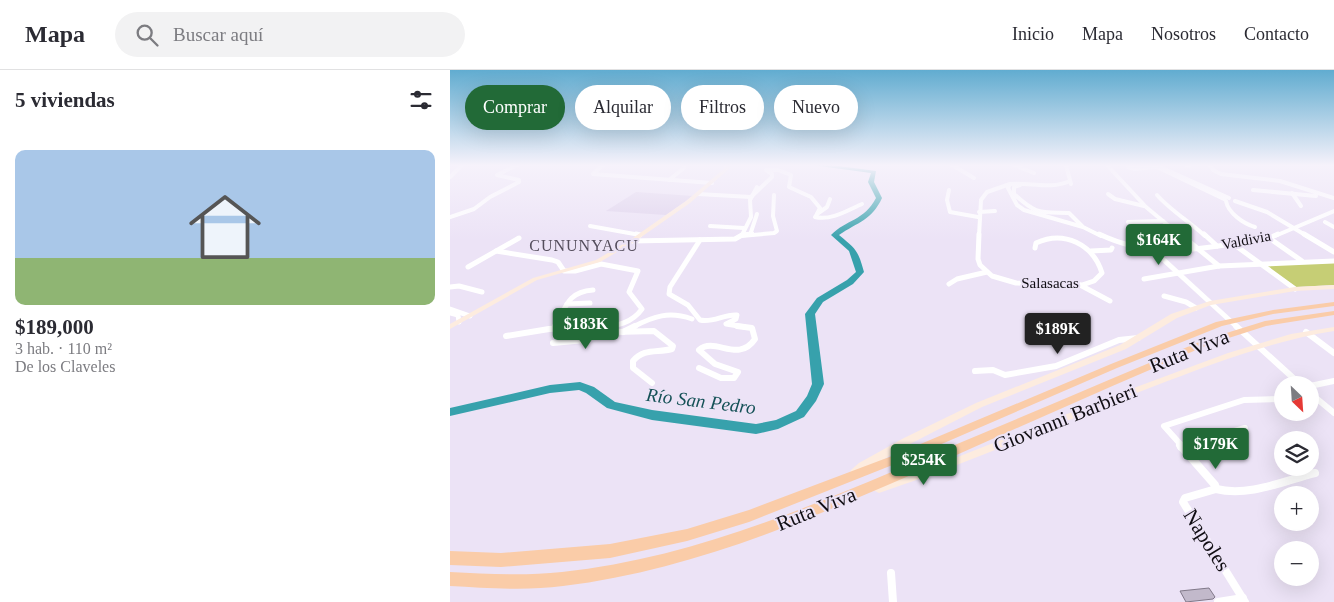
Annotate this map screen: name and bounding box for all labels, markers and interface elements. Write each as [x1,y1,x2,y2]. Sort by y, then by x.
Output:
search box [115,12,465,57]
text: Mapa [25,21,85,47]
icon: search [133,21,161,49]
text: Buscar aquí [173,24,263,45]
text: Inicio [1012,24,1054,44]
text: Mapa [1082,24,1123,44]
text: Nosotros [1151,24,1216,44]
text: Contacto [1244,24,1309,44]
chip: Comprar [465,85,565,130]
chip: Alquilar [575,85,671,130]
chip: Filtros [681,85,764,130]
chip: Nuevo [774,85,858,130]
icon: filters [407,86,435,114]
text: 5 viviendas [15,88,115,112]
icon: home [180,182,270,272]
pin: $164K [1124,224,1194,266]
street label: Valdivia [1220,227,1272,253]
text: $164K [1137,231,1181,248]
district label: CUNUNYACU [529,237,639,254]
street label: Salasacas [1021,275,1079,291]
pin: $183K [551,308,621,350]
pin: $189K [1023,312,1093,355]
text: $189,000 [15,315,94,339]
text: $183K [564,315,608,332]
text: $189K [1036,320,1080,337]
street label: Ruta Viva [1146,324,1233,378]
text: 3 hab. · 110 m² [15,340,112,357]
text: De los Claveles [15,358,115,375]
north arrow [1274,376,1319,421]
map controls [1274,376,1319,586]
street label: Giovanni Barbieri [990,378,1140,458]
water label: Río San Pedro [644,384,757,418]
pin: $179K [1181,428,1251,470]
button: layers [1274,431,1319,476]
text: $179K [1194,435,1238,452]
pin: $254K [889,444,959,486]
text: $254K [902,451,946,468]
street label: Ruta Viva [773,482,860,536]
button: + [1274,486,1319,531]
street label: Napoles [1179,504,1235,576]
button: − [1274,541,1319,586]

